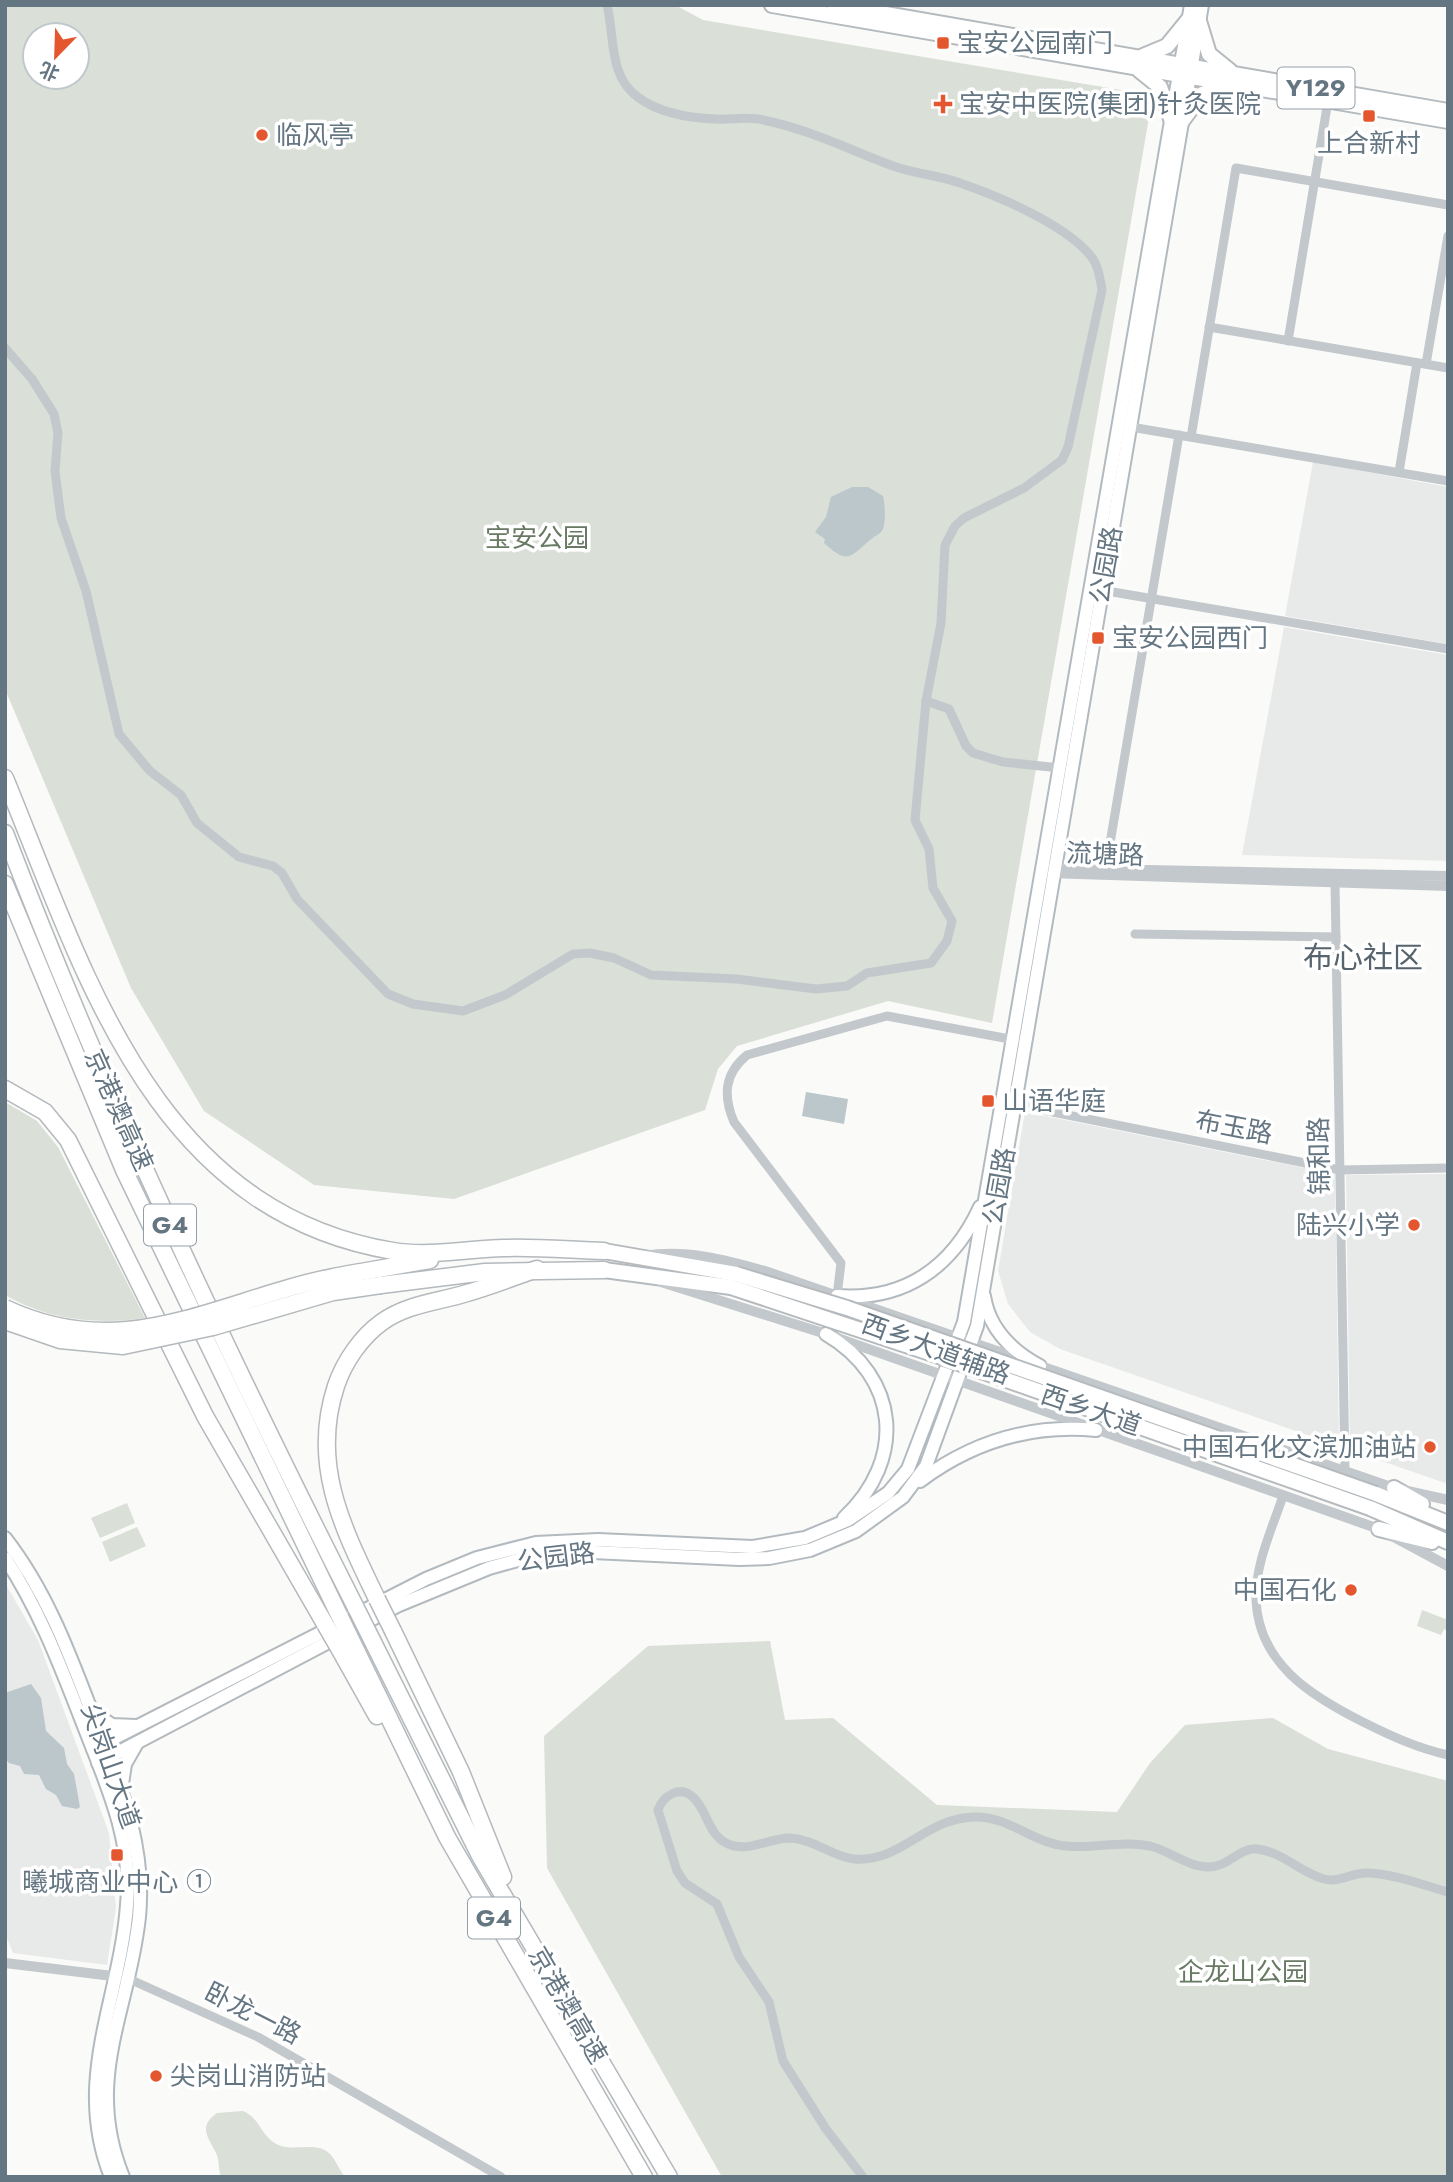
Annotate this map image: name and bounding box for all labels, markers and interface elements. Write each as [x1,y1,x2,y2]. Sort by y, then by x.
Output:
north arrow [21,21,91,91]
place label: 宝安公园南门 [957,24,1113,62]
marker: 宝安公园南门 [935,35,951,51]
text: 北 [36,55,64,87]
road number: Y129 [1278,68,1354,108]
place label: 宝安中医院(集团)针灸医院 [959,85,1261,123]
marker: 宝安中医院(集团)针灸医院 [933,94,953,114]
marker: 上合新村 [1361,108,1377,124]
place label: 临风亭 [276,116,354,154]
place label: 上合新村 [1317,124,1421,162]
marker: 临风亭 [254,127,270,143]
park label: 宝安公园 [485,519,589,557]
street label: 公园路 [1081,523,1131,607]
place label: 宝安公园西门 [1112,619,1268,657]
marker: 宝安公园西门 [1090,630,1106,646]
street label: 流塘路 [1065,834,1145,874]
district label: 布心社区 [1303,936,1423,979]
street label: 京港澳高速 [75,1043,163,1177]
place label: 山语华庭 [1002,1082,1106,1120]
marker: 山语华庭 [980,1093,996,1109]
street label: 布玉路 [1192,1101,1276,1153]
street label: 锦和路 [1299,1117,1339,1195]
street label: 公园路 [974,1144,1024,1228]
road number: G4 [144,1204,196,1246]
place label: 陆兴小学 [1296,1206,1400,1244]
marker: 陆兴小学 [1406,1217,1422,1233]
street label: 西乡大道辅路 [856,1304,1016,1394]
street label: 西乡大道 [1036,1375,1146,1445]
place label: 中国石化文滨加油站 [1182,1428,1416,1466]
marker: 中国石化文滨加油站 [1422,1439,1438,1455]
street label: 公园路 [515,1533,597,1581]
place label: 中国石化 [1233,1571,1337,1609]
marker: 中国石化 [1343,1582,1359,1598]
street label: 尖岗山大道 [72,1698,150,1834]
marker: 曦城商业中心 ① [109,1847,125,1863]
place label: 曦城商业中心 ① [22,1863,212,1901]
road number: G4 [468,1898,520,1938]
street label: 京港澳高速 [519,1939,617,2071]
park label: 企龙山公园 [1178,1953,1308,1991]
street label: 卧龙一路 [198,1972,308,2054]
place label: 尖岗山消防站 [170,2057,326,2095]
marker: 尖岗山消防站 [148,2068,164,2084]

